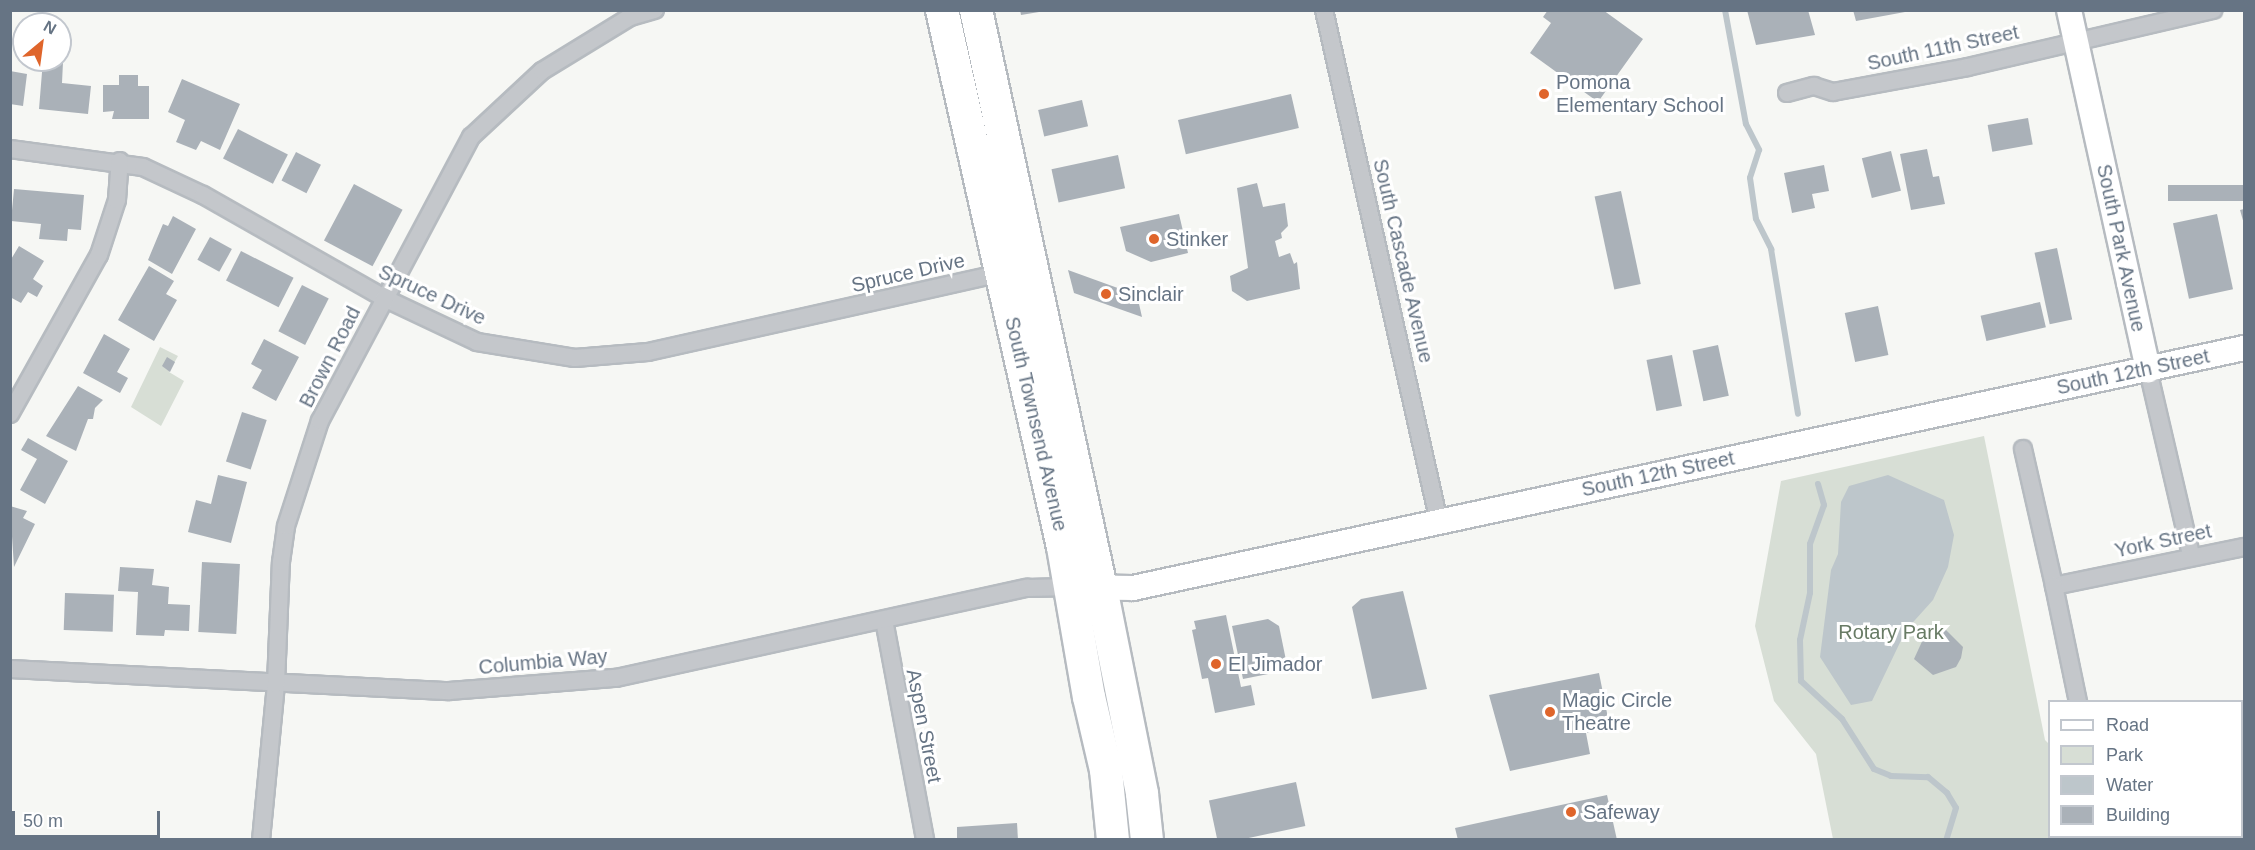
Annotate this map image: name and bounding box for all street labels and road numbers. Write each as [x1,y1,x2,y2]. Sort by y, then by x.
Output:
street label: South 11th Street [1865,20,2021,76]
street label: South Cascade Avenue [1368,156,1438,366]
street label: South Park Avenue [2091,161,2151,335]
street label: Spruce Drive [849,248,967,298]
street label: Spruce Drive [375,260,489,330]
street label: Brown Road [294,303,366,411]
street label: South Townsend Avenue [999,314,1073,534]
street label: South 12th Street [2054,344,2212,400]
street label: South 12th Street [1579,446,1737,502]
street label: York Street [2112,519,2214,563]
street label: Columbia Way [478,644,608,680]
street label: Aspen Street [901,667,947,785]

